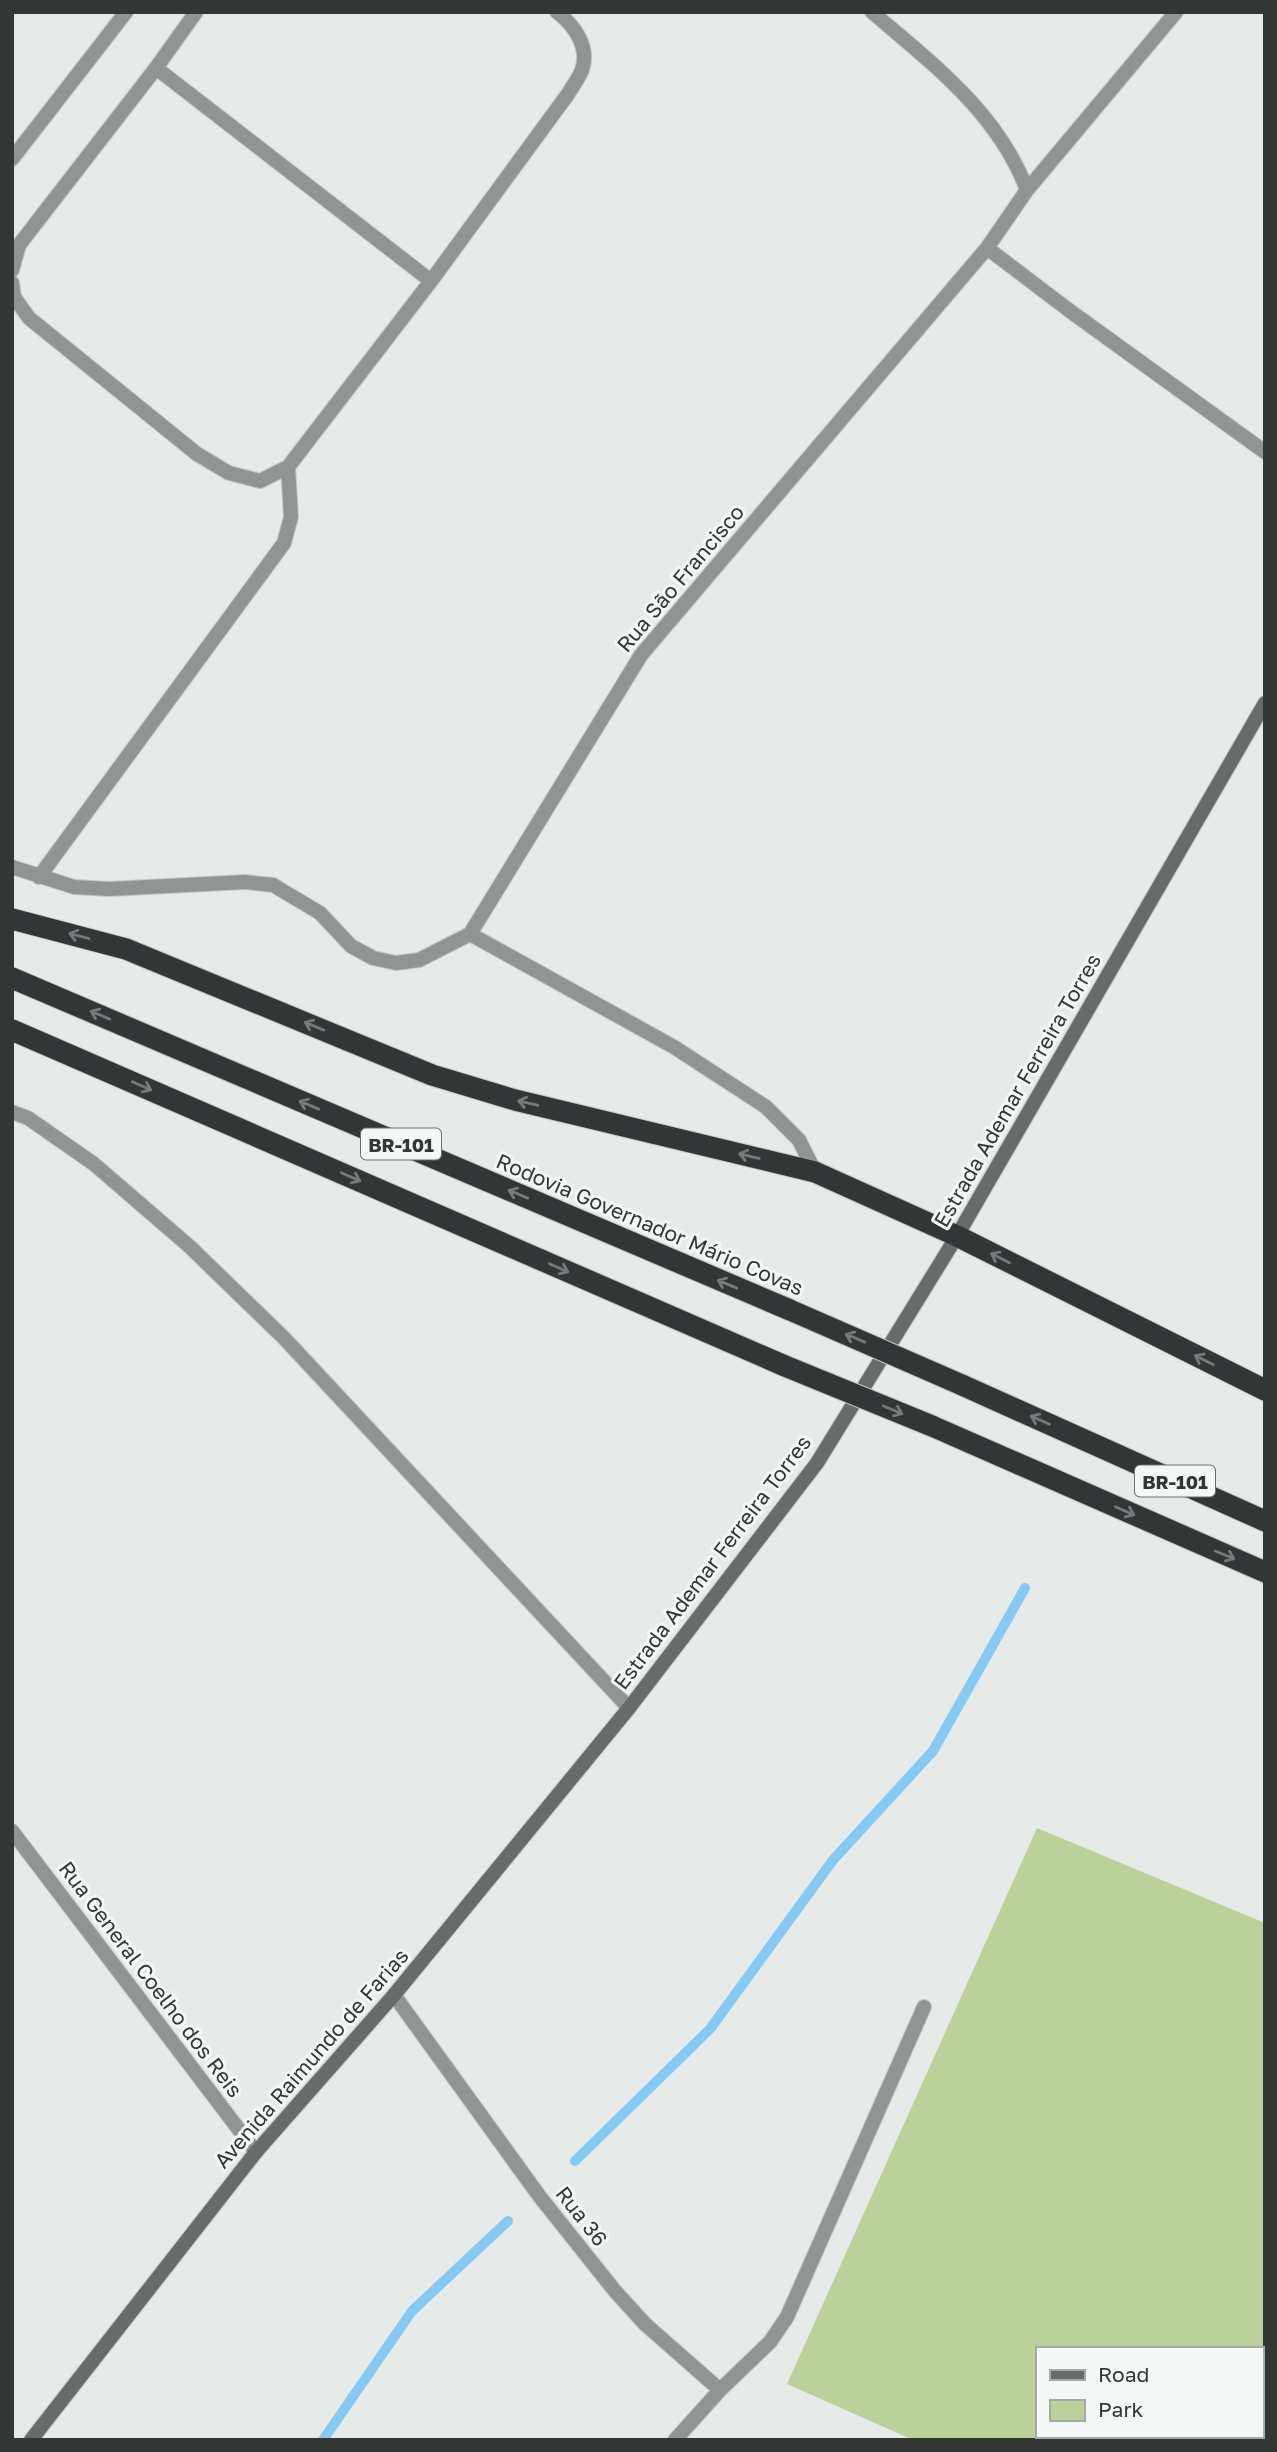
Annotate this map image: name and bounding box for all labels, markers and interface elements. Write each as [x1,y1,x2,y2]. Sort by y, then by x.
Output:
street label: Rua São Francisco [611,499,749,657]
one-way arrow [68,929,91,942]
street label: Estrada Ademar Ferreira Torres [928,948,1106,1232]
one-way arrow [90,1008,111,1021]
one-way arrow [304,1019,325,1032]
one-way arrow [131,1080,152,1093]
one-way arrow [517,1096,540,1109]
one-way arrow [299,1097,320,1110]
road number: BR-101 [361,1128,441,1160]
street label: Rodovia Governador Mário Covas [493,1147,807,1301]
one-way arrow [738,1149,761,1162]
one-way arrow [340,1171,361,1184]
one-way arrow [508,1187,529,1200]
one-way arrow [990,1250,1011,1264]
one-way arrow [548,1262,570,1275]
one-way arrow [717,1276,739,1289]
one-way arrow [844,1331,866,1344]
one-way arrow [1194,1352,1215,1366]
one-way arrow [882,1405,904,1418]
one-way arrow [1030,1413,1051,1426]
street label: Estrada Ademar Ferreira Torres [608,1430,816,1694]
road number: BR-101 [1135,1466,1215,1497]
one-way arrow [1114,1505,1135,1518]
one-way arrow [1214,1549,1235,1562]
street label: Rua General Coelho dos Reis [54,1856,248,2102]
street label: Avenida Raimundo de Farias [209,1943,413,2173]
street label: Rua 36 [551,2181,613,2251]
legend [1036,2347,1263,2438]
text: Road [1098,2361,1149,2387]
text: Park [1098,2396,1144,2422]

